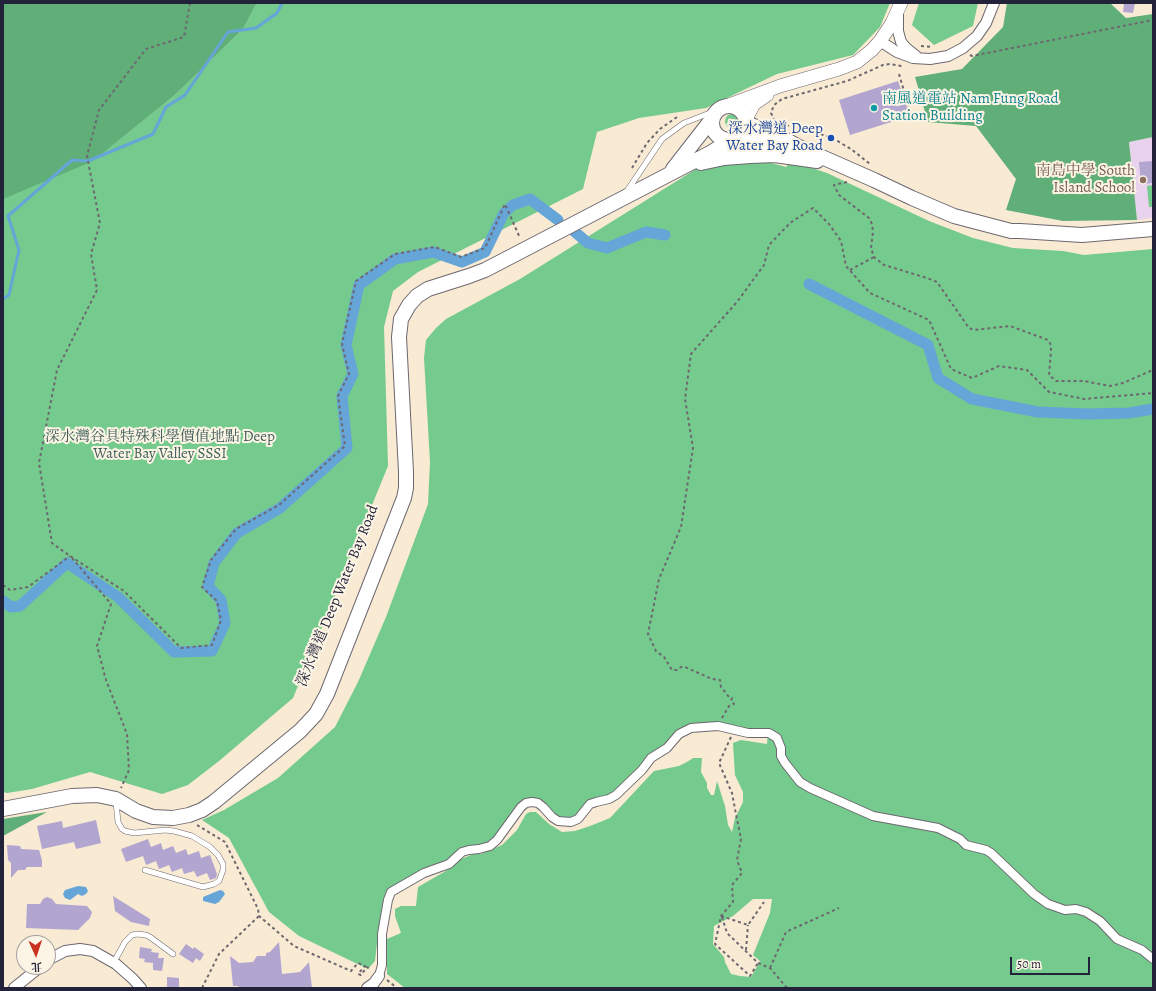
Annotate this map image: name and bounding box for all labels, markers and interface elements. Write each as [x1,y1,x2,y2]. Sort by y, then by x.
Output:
place label: 南風道電站 Nam Fung Road Station Building [882,90,1059,125]
marker: 南風道電站 Nam Fung Road Station Building [869,103,879,113]
place label: 深水灣道 Deep Water Bay Road [726,120,823,155]
marker: 深水灣道 Deep Water Bay Road [826,133,836,143]
place label: 南島中學 South Island School [1036,162,1135,197]
marker: 南島中學 South Island School [1138,175,1148,185]
park label: 深水灣谷具特殊科學價值地點 Deep Water Bay Valley SSSI [45,428,275,463]
street label: 深水灣道 Deep Water Bay Road [293,502,383,690]
north arrow [16,935,56,975]
scale bar [1012,949,1092,975]
text: 50 m [1017,956,1041,972]
text: 北 [31,959,42,974]

